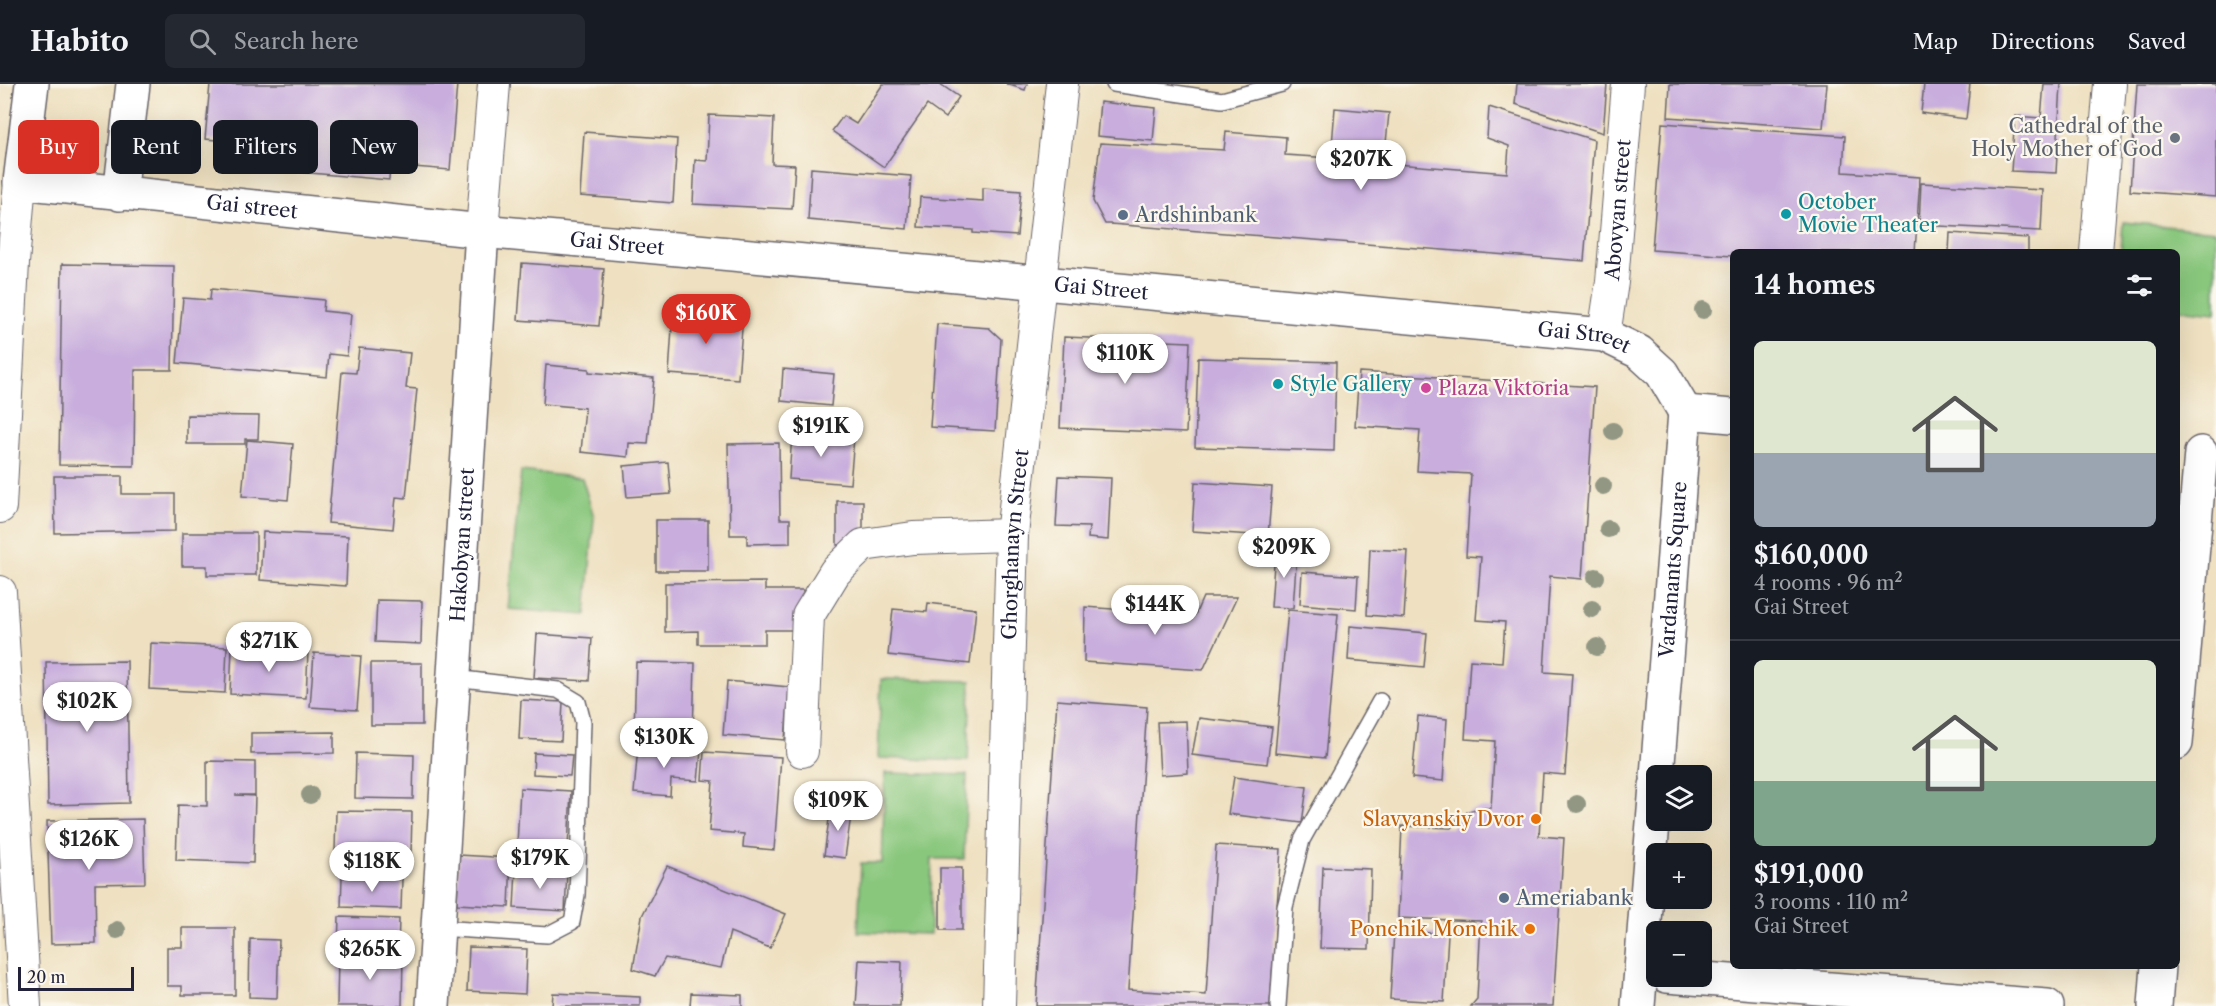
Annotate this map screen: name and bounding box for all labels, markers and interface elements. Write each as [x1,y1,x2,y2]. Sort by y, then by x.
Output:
search box [165,14,585,68]
text: Habito [30,24,129,58]
icon: search [186,25,219,58]
text: Search here [234,28,358,55]
text: Map [1913,29,1958,54]
text: Directions [1991,29,2095,54]
text: Saved [2128,29,2186,54]
place label: Cathedral of the Holy Mother of God [1971,114,2163,161]
chip: Buy [18,120,99,174]
chip: Rent [111,120,201,174]
chip: Filters [213,120,318,174]
chip: New [330,120,418,174]
marker: Cathedral of the Holy Mother of God [2168,131,2182,145]
street label: Abovyan street [1600,138,1636,282]
pin: $207K [1319,140,1403,191]
text: $207K [1330,147,1392,171]
street label: Gai street [205,190,299,223]
place label: October Movie Theater [1798,190,1939,237]
place label: Ardshinbank [1134,203,1258,227]
marker: October Movie Theater [1779,207,1793,221]
marker: Ardshinbank [1116,208,1130,222]
street label: Gai Street [569,227,665,260]
text: 14 homes [1754,269,1876,301]
icon: filters [2123,269,2156,302]
street label: Gai Street [1053,272,1149,305]
pin: $160K [664,294,748,345]
text: $160K [676,301,736,325]
street label: Gai Street [1537,317,1635,358]
pin: $110K [1083,334,1167,385]
text: $110K [1096,341,1154,365]
place label: Style Gallery [1290,372,1413,396]
place label: Plaza Viktoria [1438,376,1570,400]
marker: Style Gallery [1271,377,1285,391]
icon: home [1901,380,2009,488]
marker: Plaza Viktoria [1419,381,1433,395]
pin: $191K [779,407,863,458]
text: $191K [792,414,850,438]
street label: Ghorghanayn Street [997,448,1033,640]
street label: Hakobyan street [445,467,479,623]
street label: Vardanants Square [1654,480,1692,660]
pin: $209K [1242,528,1326,579]
text: $209K [1252,535,1316,559]
text: $160,000 [1754,539,1869,571]
text: 4 rooms · 96 m² [1754,571,1903,595]
pin: $144K [1113,585,1197,636]
text: $144K [1125,592,1185,616]
text: Gai Street [1754,595,1849,619]
pin: $271K [227,622,311,673]
text: $271K [240,629,298,653]
pin: $102K [45,682,129,733]
text: $102K [57,689,117,713]
icon: home [1901,699,2009,807]
pin: $130K [622,718,706,769]
text: $130K [634,725,694,749]
map controls [1646,765,1712,987]
button: layers [1646,765,1712,831]
pin: $109K [796,781,880,832]
text: $109K [808,788,868,812]
place label: Slavyanskiy Dvor [1362,807,1525,831]
marker: Slavyanskiy Dvor [1529,812,1543,826]
pin: $126K [47,820,131,871]
text: $126K [59,827,119,851]
pin: $179K [498,839,582,890]
pin: $118K [330,842,414,893]
button: + [1646,843,1712,909]
text: $179K [511,846,569,870]
text: $118K [343,849,401,873]
text: $191,000 [1754,858,1864,890]
place label: Ameriabank [1515,886,1634,910]
text: 3 rooms · 110 m² [1754,890,1908,914]
marker: Ameriabank [1497,891,1511,905]
text: Gai Street [1754,914,1849,938]
place label: Ponchik Monchik [1350,917,1519,941]
button: − [1646,921,1712,987]
marker: Ponchik Monchik [1523,922,1537,936]
pin: $265K [328,930,412,981]
text: $265K [339,937,401,961]
scale bar [18,964,134,992]
text: 20 m [27,967,66,987]

